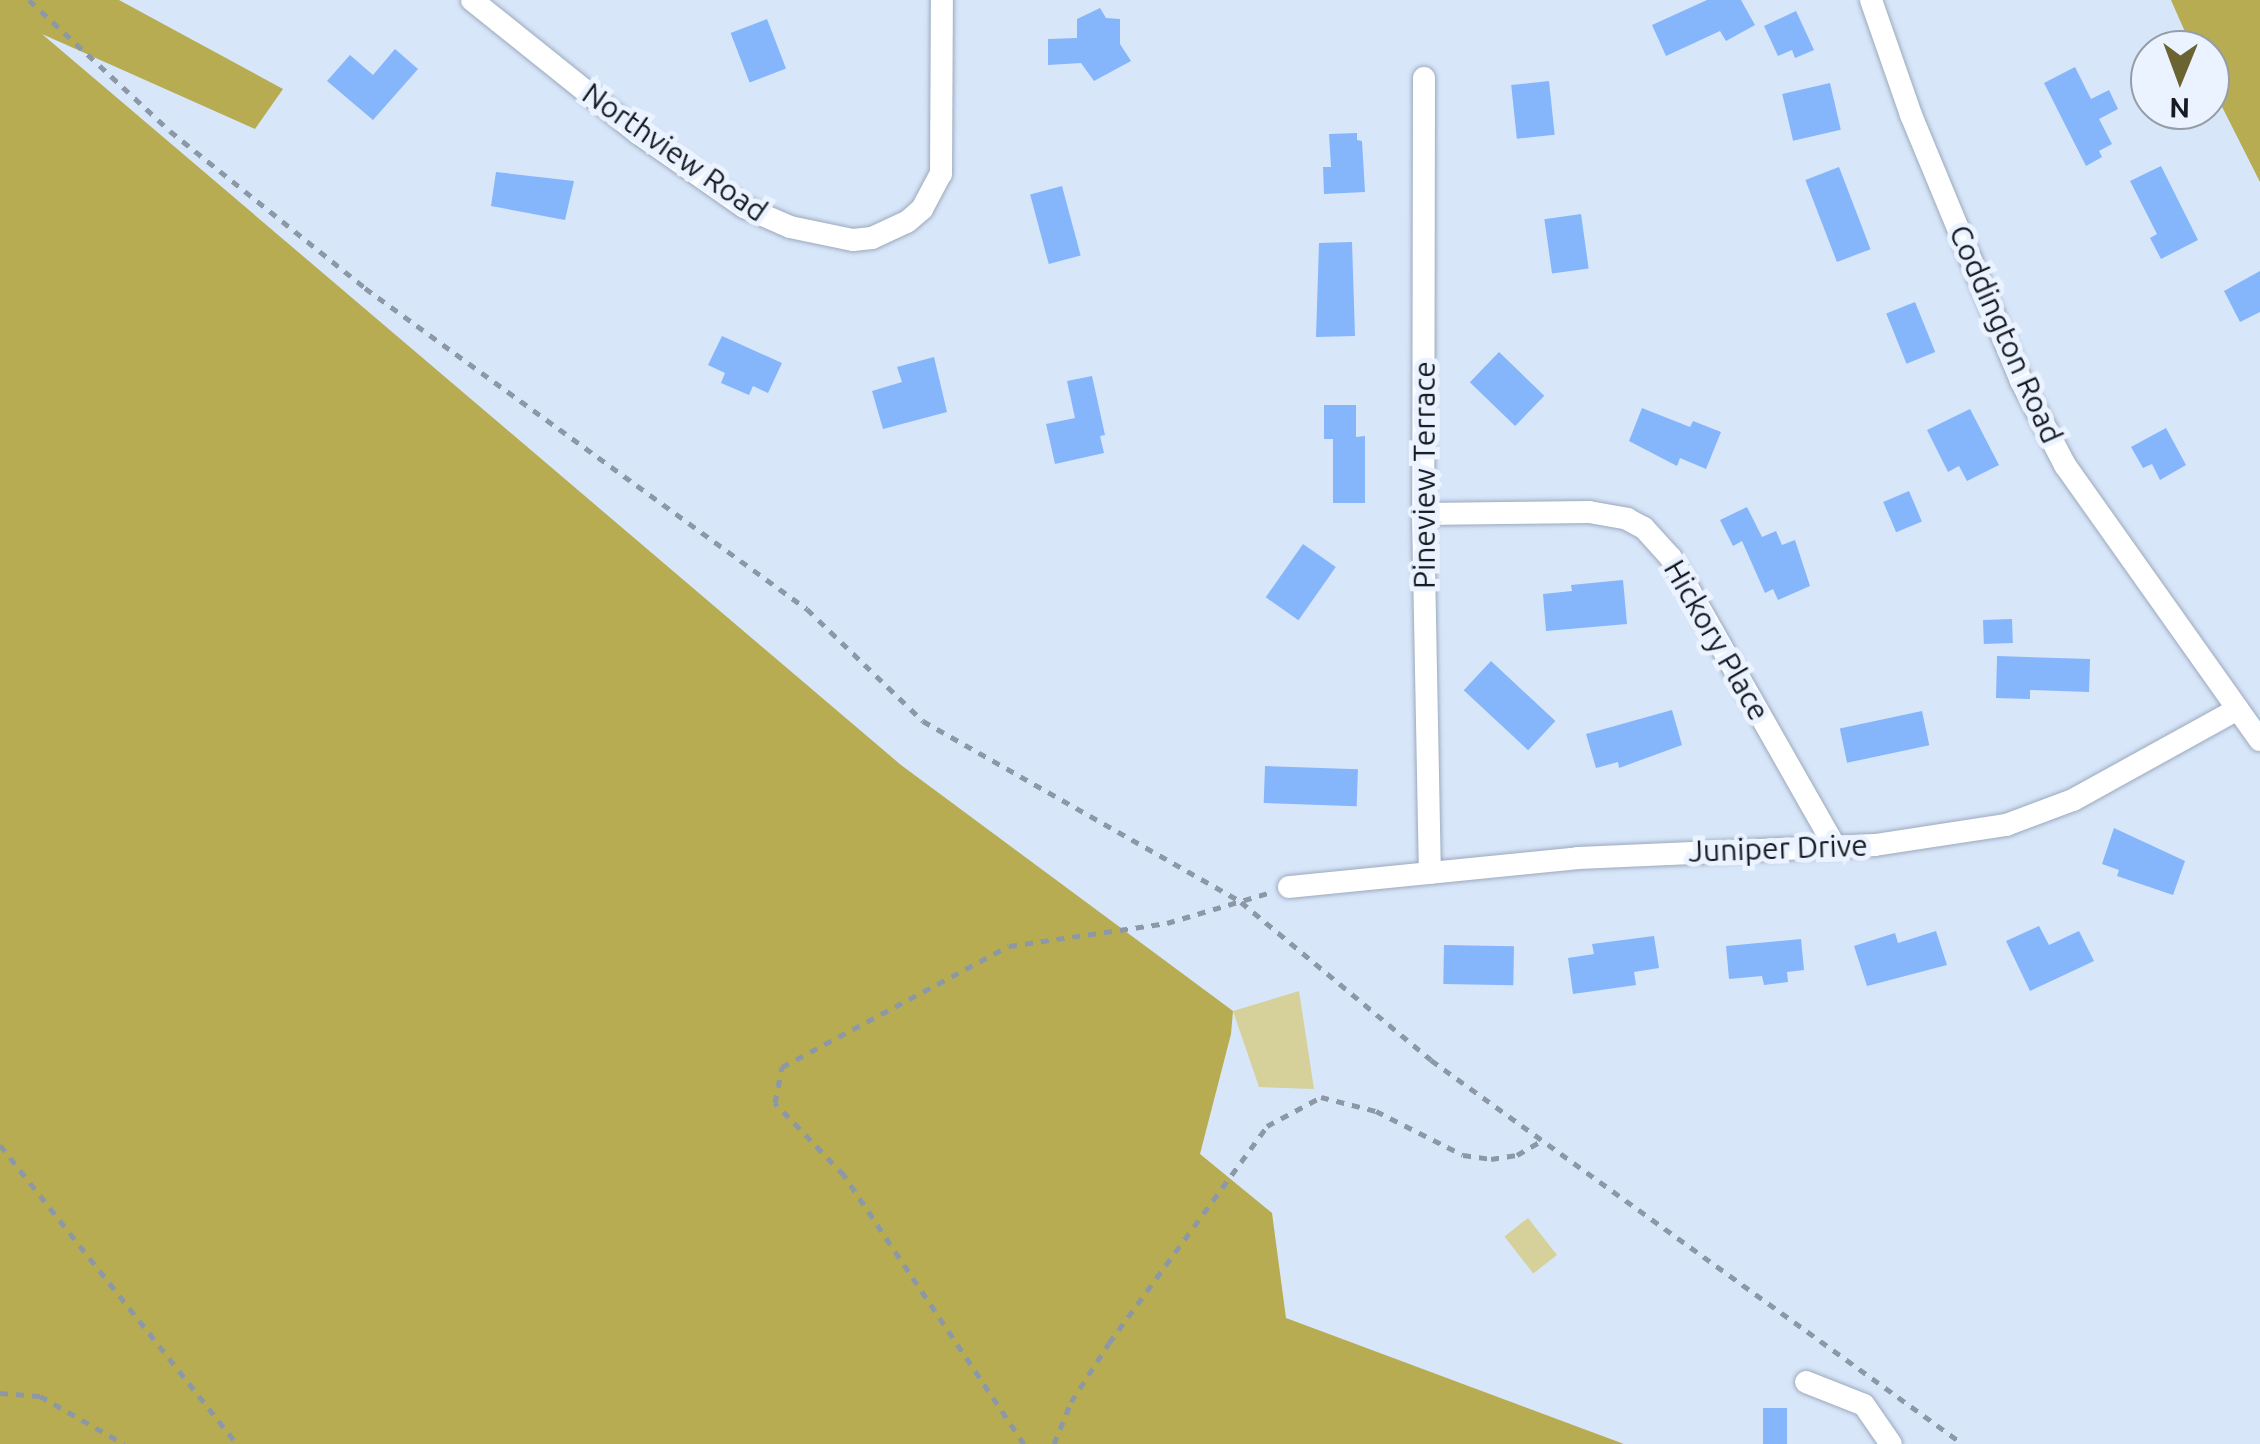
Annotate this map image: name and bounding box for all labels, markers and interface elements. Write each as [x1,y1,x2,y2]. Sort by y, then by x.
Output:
north arrow [2130,30,2230,130]
street label: Northview Road [576,75,774,229]
text: N [2169,93,2190,124]
street label: Coddington Road [1942,219,2070,449]
street label: Pineview Terrace [1406,361,1442,589]
street label: Hickory Place [1657,553,1777,727]
street label: Juniper Drive [1688,827,1868,869]

